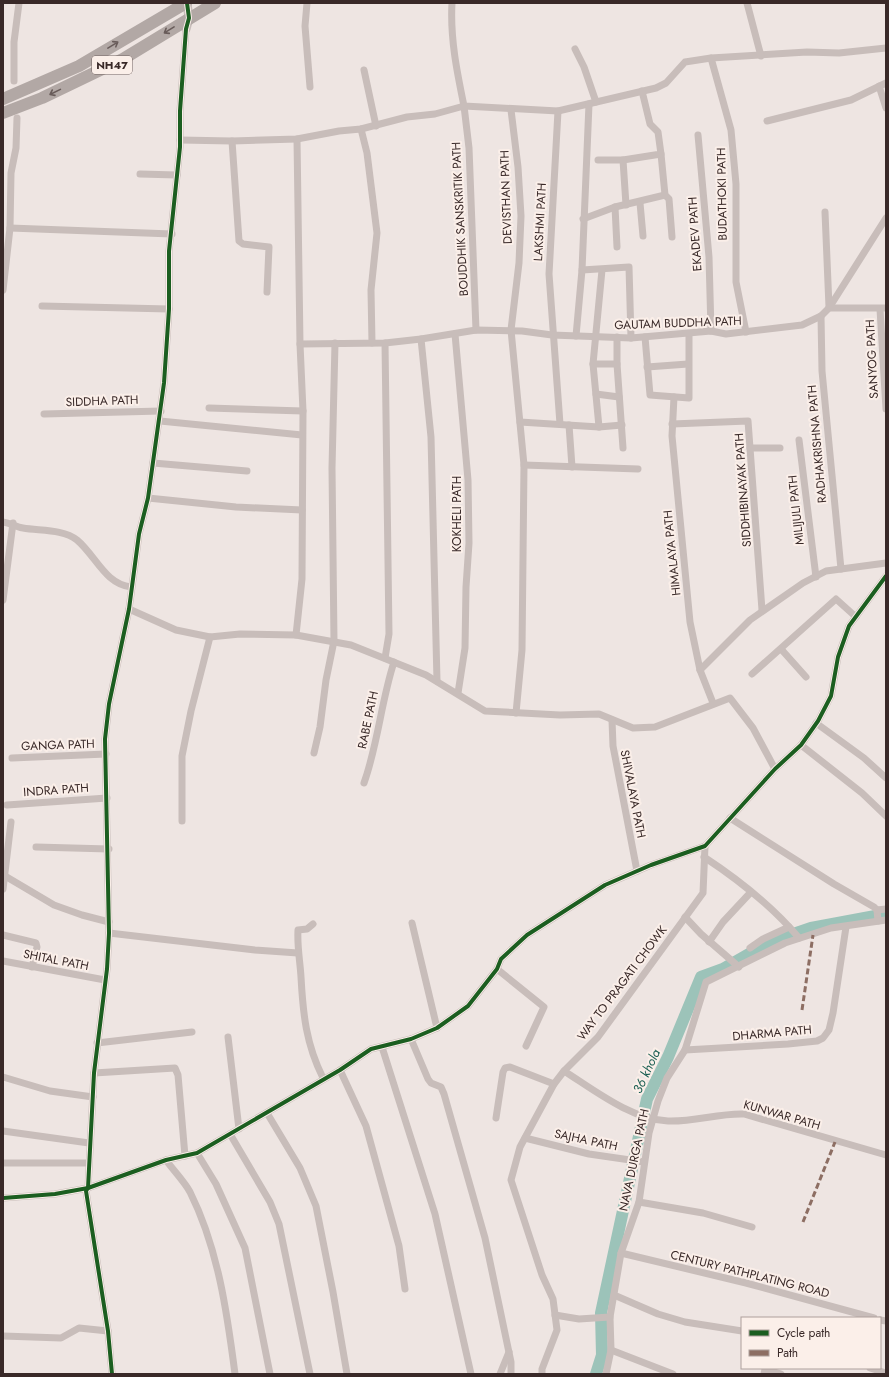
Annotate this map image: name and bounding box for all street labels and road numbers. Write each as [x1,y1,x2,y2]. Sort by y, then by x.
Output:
road number: NH47 [92,56,132,74]
street label: BOUDDHIK SANSKRITIK PATH [447,141,473,297]
street label: BUDATHOKI PATH [712,147,732,241]
street label: DEVISTHAN PATH [495,150,517,244]
street label: LAKSHMI PATH [529,182,551,262]
street label: EKADEV PATH [683,196,707,272]
street label: GAUTAM BUDDHA PATH [614,312,742,334]
street label: SANYOG PATH [861,319,883,399]
street label: RADHAKRISHNA PATH [803,384,831,504]
street label: SIDDHA PATH [65,391,139,411]
street label: SIDDHIBINAYAK PATH [730,432,756,548]
street label: MILIJULI PATH [783,474,809,546]
street label: KOKHELI PATH [448,476,466,552]
street label: HIMALAYA PATH [659,509,685,597]
street label: RABE PATH [353,690,383,750]
street label: GANGA PATH [21,735,95,755]
street label: SHIVALAYA PATH [616,748,650,840]
street label: INDRA PATH [23,779,89,801]
street label: WAY TO PRAGATI CHOWK [573,922,671,1044]
street label: SHITAL PATH [22,945,90,975]
street label: DHARMA PATH [732,1021,812,1045]
street label: KUNWAR PATH [741,1095,823,1135]
street label: NAVA DURGA PATH [614,1107,654,1213]
street label: SAJHA PATH [553,1124,619,1156]
street label: CENTURY PATHPLATING ROAD [669,1246,831,1302]

